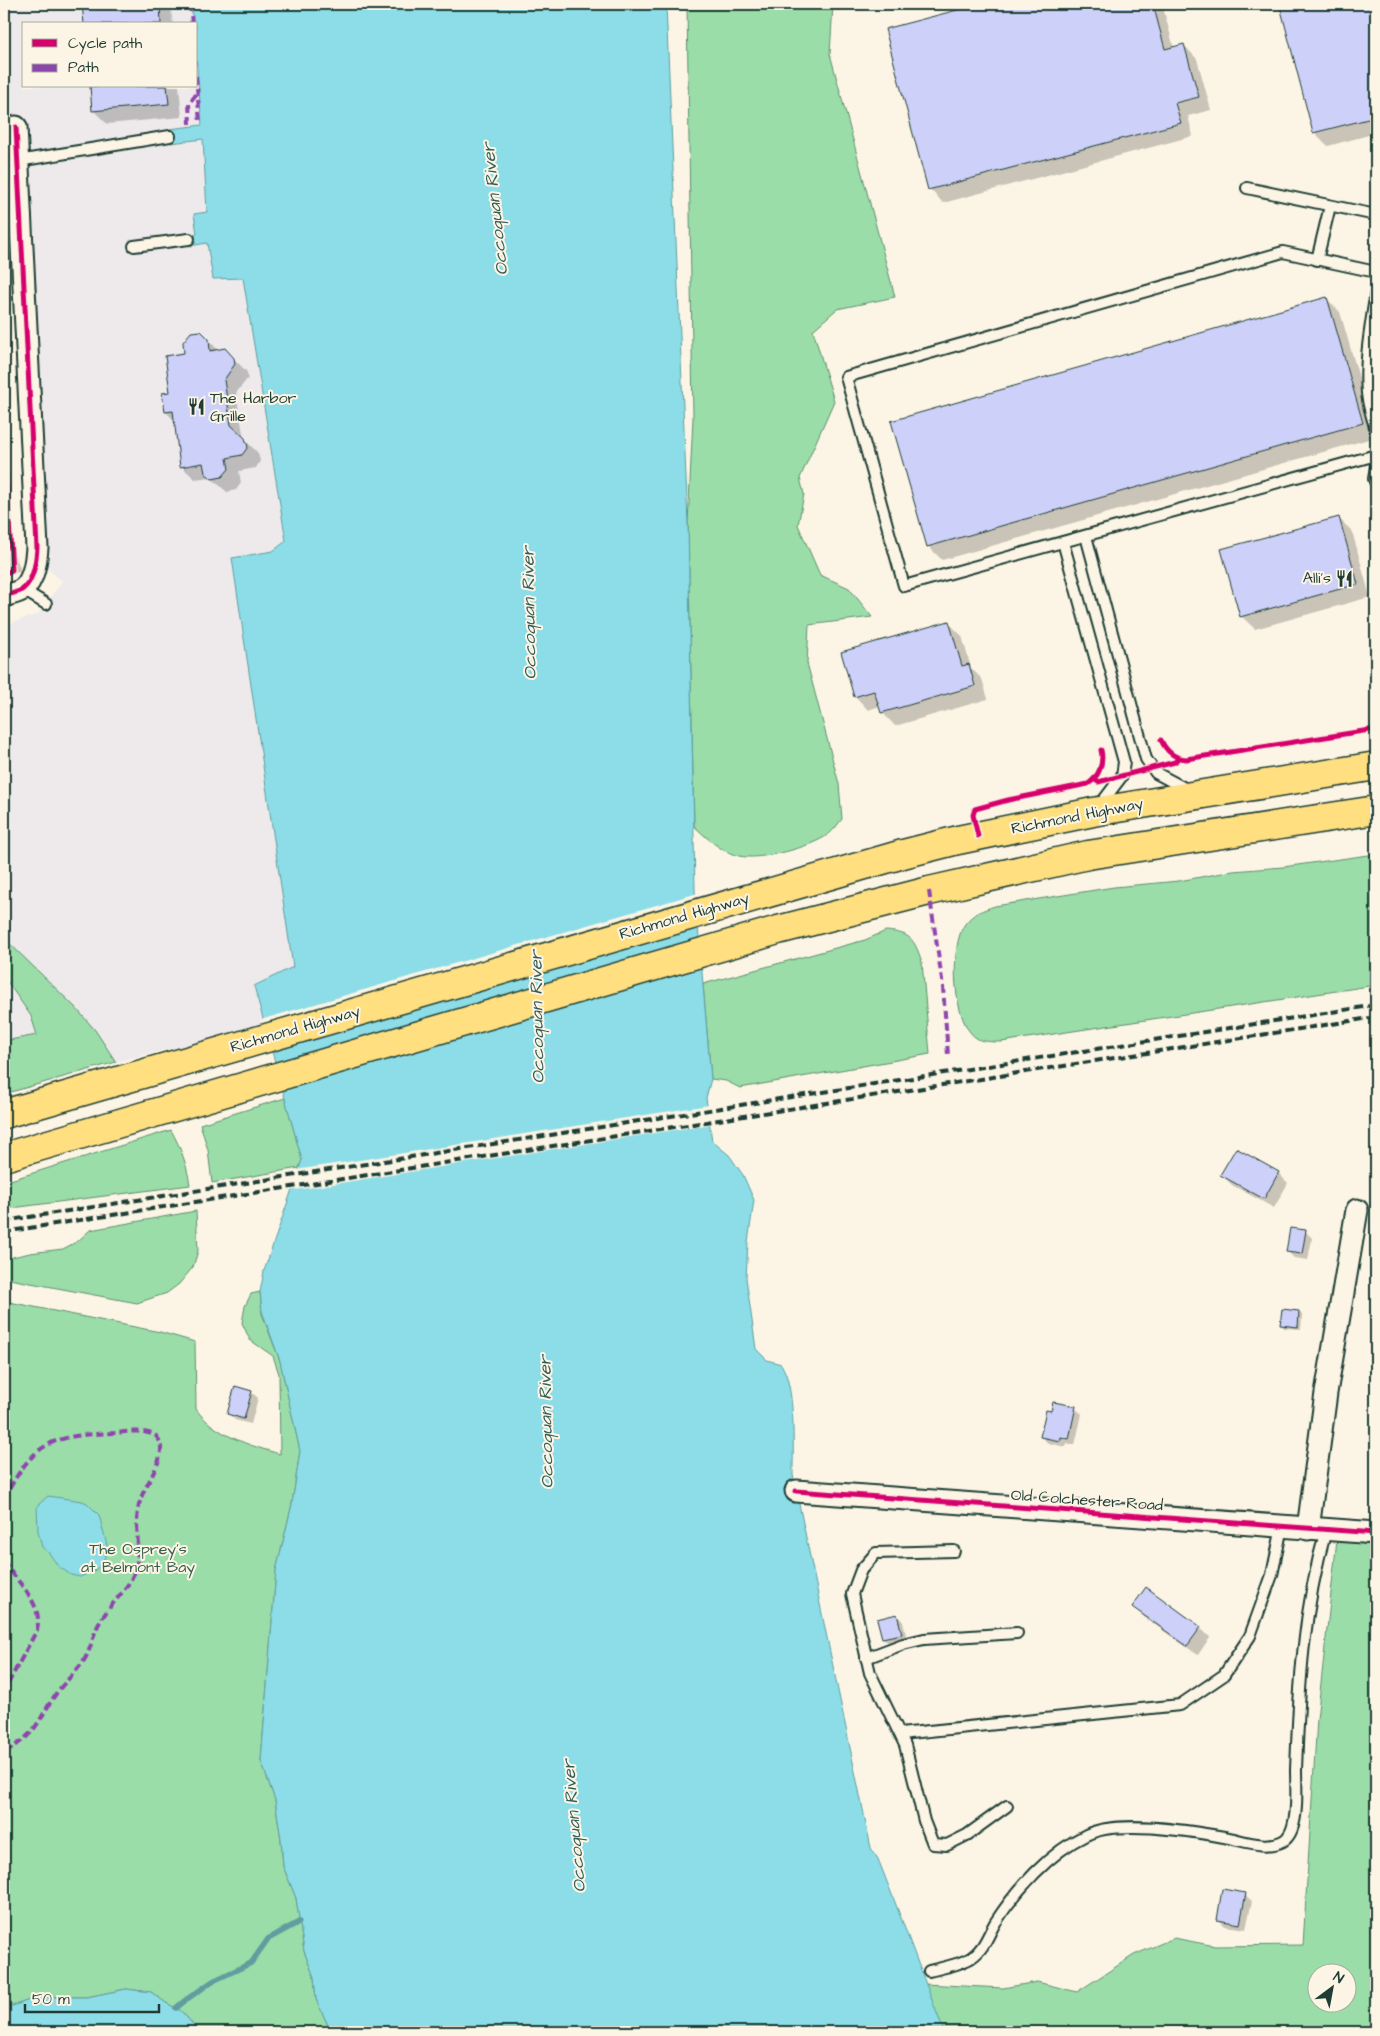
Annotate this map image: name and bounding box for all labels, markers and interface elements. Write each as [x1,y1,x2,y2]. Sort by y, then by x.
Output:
legend [22,22,198,88]
text: Cycle path [68,33,143,55]
text: Path [68,57,99,78]
water label: Occoquan River [475,139,514,277]
place label: The Harbor Grille [210,387,297,427]
restaurant icon: The Harbor Grille [186,397,206,417]
water label: Occoquan River [515,544,543,680]
place label: Alli's [1303,567,1331,589]
restaurant icon: Alli's [1335,568,1355,588]
street label: Richmond Highway [1009,792,1145,841]
street label: Richmond Highway [617,887,752,946]
water label: Occoquan River [523,948,551,1084]
street label: Richmond Highway [228,1000,363,1059]
water label: Occoquan River [532,1353,560,1489]
street label: Old Colchester Road [1010,1484,1164,1516]
park label: The Osprey's at Belmont Bay [81,1538,195,1579]
water label: Occoquan River [556,1756,592,1893]
north arrow [1308,1964,1358,2014]
text: N [1329,1967,1348,1989]
scale bar [25,1981,159,2013]
text: 50 m [32,1989,70,2010]

